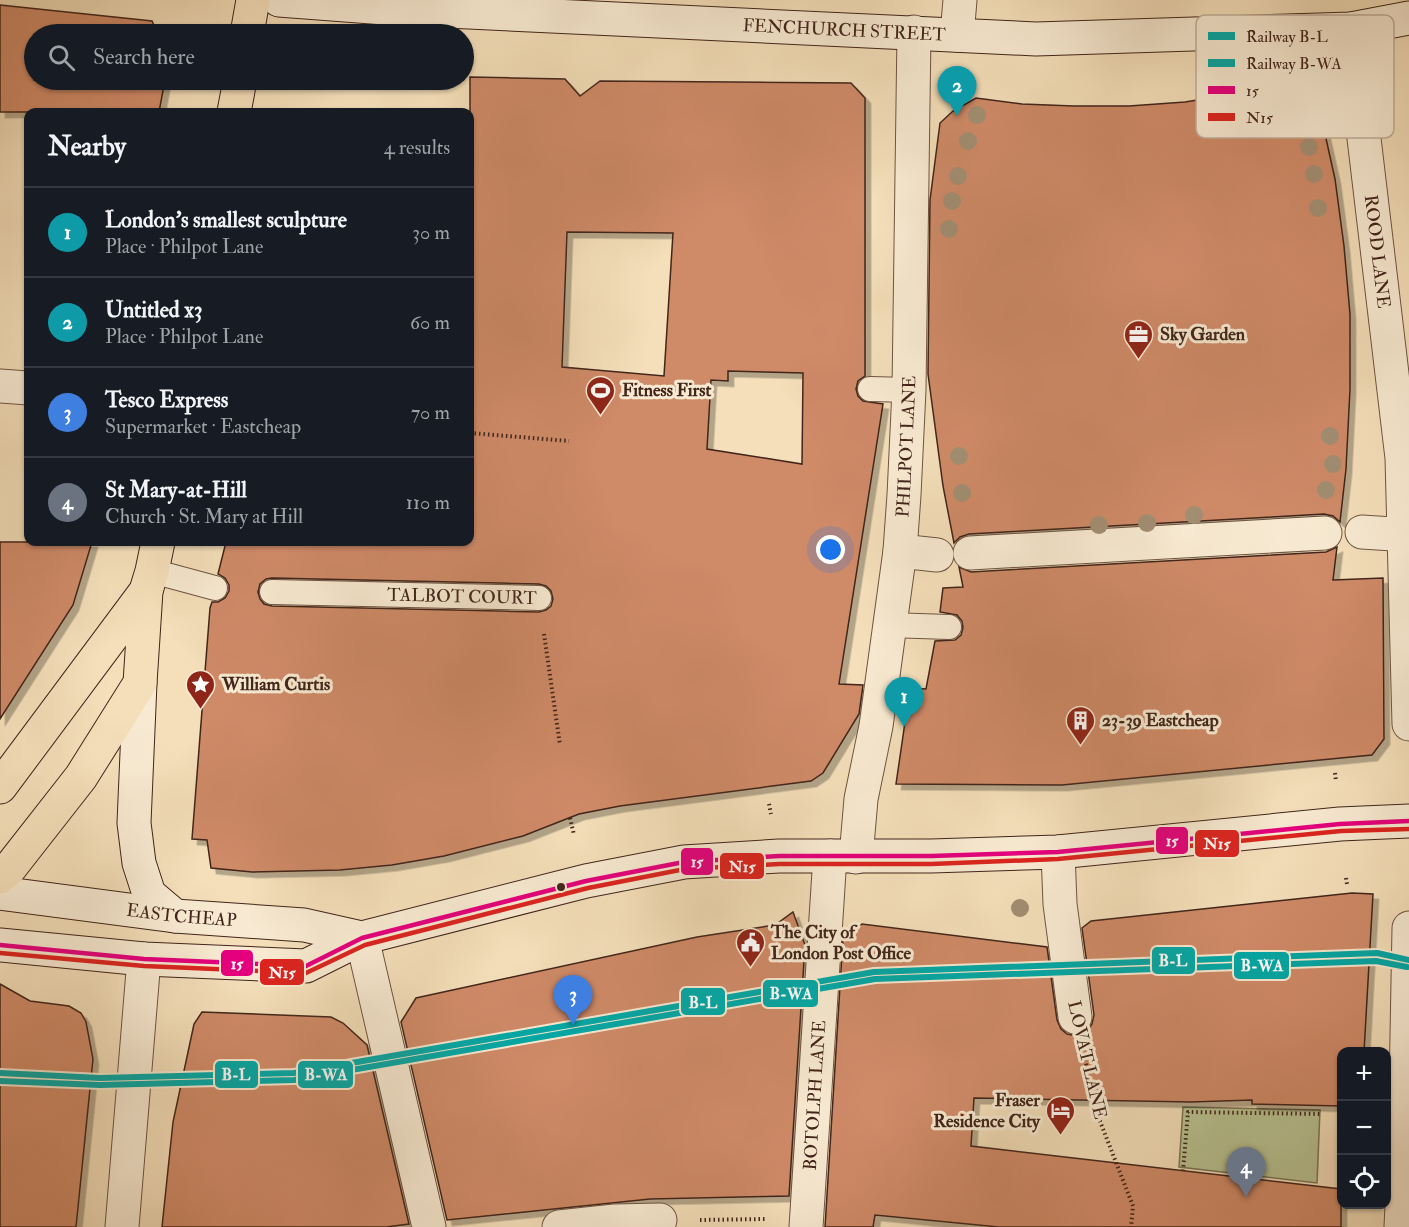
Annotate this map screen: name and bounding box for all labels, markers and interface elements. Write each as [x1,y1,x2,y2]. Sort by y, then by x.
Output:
street label: FENCHURCH STREET [742,14,947,46]
legend [1196,15,1394,138]
search box [24,24,474,90]
text: Railway B-L [1246,27,1328,47]
icon: search [45,41,78,74]
text: Search here [93,43,195,71]
text: Railway B-WA [1246,54,1342,74]
pin: 2 [938,66,976,116]
text: 15 [1246,81,1259,101]
text: N15 [1246,108,1273,128]
text: Nearby [48,131,126,163]
text: 4 results [384,135,450,160]
street label: ROOD LANE [1359,193,1396,309]
text: London’s smallest sculpture [105,206,347,234]
text: 1 [64,220,71,245]
text: 30 m [412,220,450,245]
text: Place · Philpot Lane [105,234,263,259]
text: Untitled x3 [105,296,203,324]
text: 2 [62,310,73,335]
text: 60 m [410,310,450,335]
office icon: Sky Garden [1123,318,1155,360]
place label: Sky Garden [1160,323,1246,346]
text: Place · Philpot Lane [105,324,263,349]
sports icon: Fitness First [585,374,617,416]
street label: PHILPOT LANE [891,375,921,518]
place label: Fitness First [622,379,711,402]
text: Tesco Express [105,386,228,414]
text: 3 [64,400,71,425]
text: 70 m [411,400,450,425]
text: Supermarket · Eastcheap [105,414,301,439]
text: St Mary-at-Hill [105,476,247,504]
text: 4 [62,490,73,515]
text: 110 m [406,490,450,515]
text: Church · St. Mary at Hill [105,504,303,529]
your location [816,535,845,564]
street label: TALBOT COURT [387,583,538,609]
place icon: William Curtis [185,668,217,710]
place label: William Curtis [221,673,330,696]
pin: 1 [884,678,924,727]
building icon: 23-39 Eastcheap [1065,704,1097,746]
place label: 23-39 Eastcheap [1102,709,1219,732]
line badge: 15 [1155,826,1189,855]
line badge: N15 [1194,829,1240,858]
text: 15 [1166,831,1179,851]
text: N15 [1202,834,1231,854]
line badge: 15 [680,847,714,876]
text: 15 [691,852,704,872]
line badge: N15 [719,852,765,880]
text: N15 [727,857,756,877]
unlabelled marker [555,881,567,893]
street label: EASTCHEAP [125,898,238,932]
place label: The City of London Post Office [770,921,912,965]
public building icon: The City of London Post Office [734,926,766,968]
line badge: B-L [1151,946,1196,975]
line badge: 15 [220,949,254,977]
text: B-L [1159,951,1188,971]
line badge: B-WA [1233,951,1290,980]
text: 15 [231,954,244,974]
text: B-WA [1241,956,1284,976]
line badge: N15 [259,958,305,986]
text: N15 [267,963,296,983]
pin: 3 [554,976,592,1025]
line badge: B-WA [762,979,819,1008]
text: B-WA [770,984,813,1004]
line badge: B-L [680,987,726,1016]
text: B-L [689,993,718,1013]
street label: LOVAT LANE [1062,999,1112,1122]
street label: BOTOLPH LANE [798,1019,831,1171]
map controls [1337,1047,1391,1209]
button: + [1337,1047,1391,1101]
line badge: B-L [214,1060,259,1089]
line badge: B-WA [297,1060,354,1089]
text: B-L [222,1065,251,1085]
text: B-WA [305,1065,348,1085]
place label: Fraser Residence City [933,1089,1041,1133]
hotel icon: Fraser Residence City [1045,1094,1077,1136]
button: − [1337,1101,1391,1155]
pin: 4 [1226,1148,1266,1197]
button: locate [1337,1155,1391,1209]

